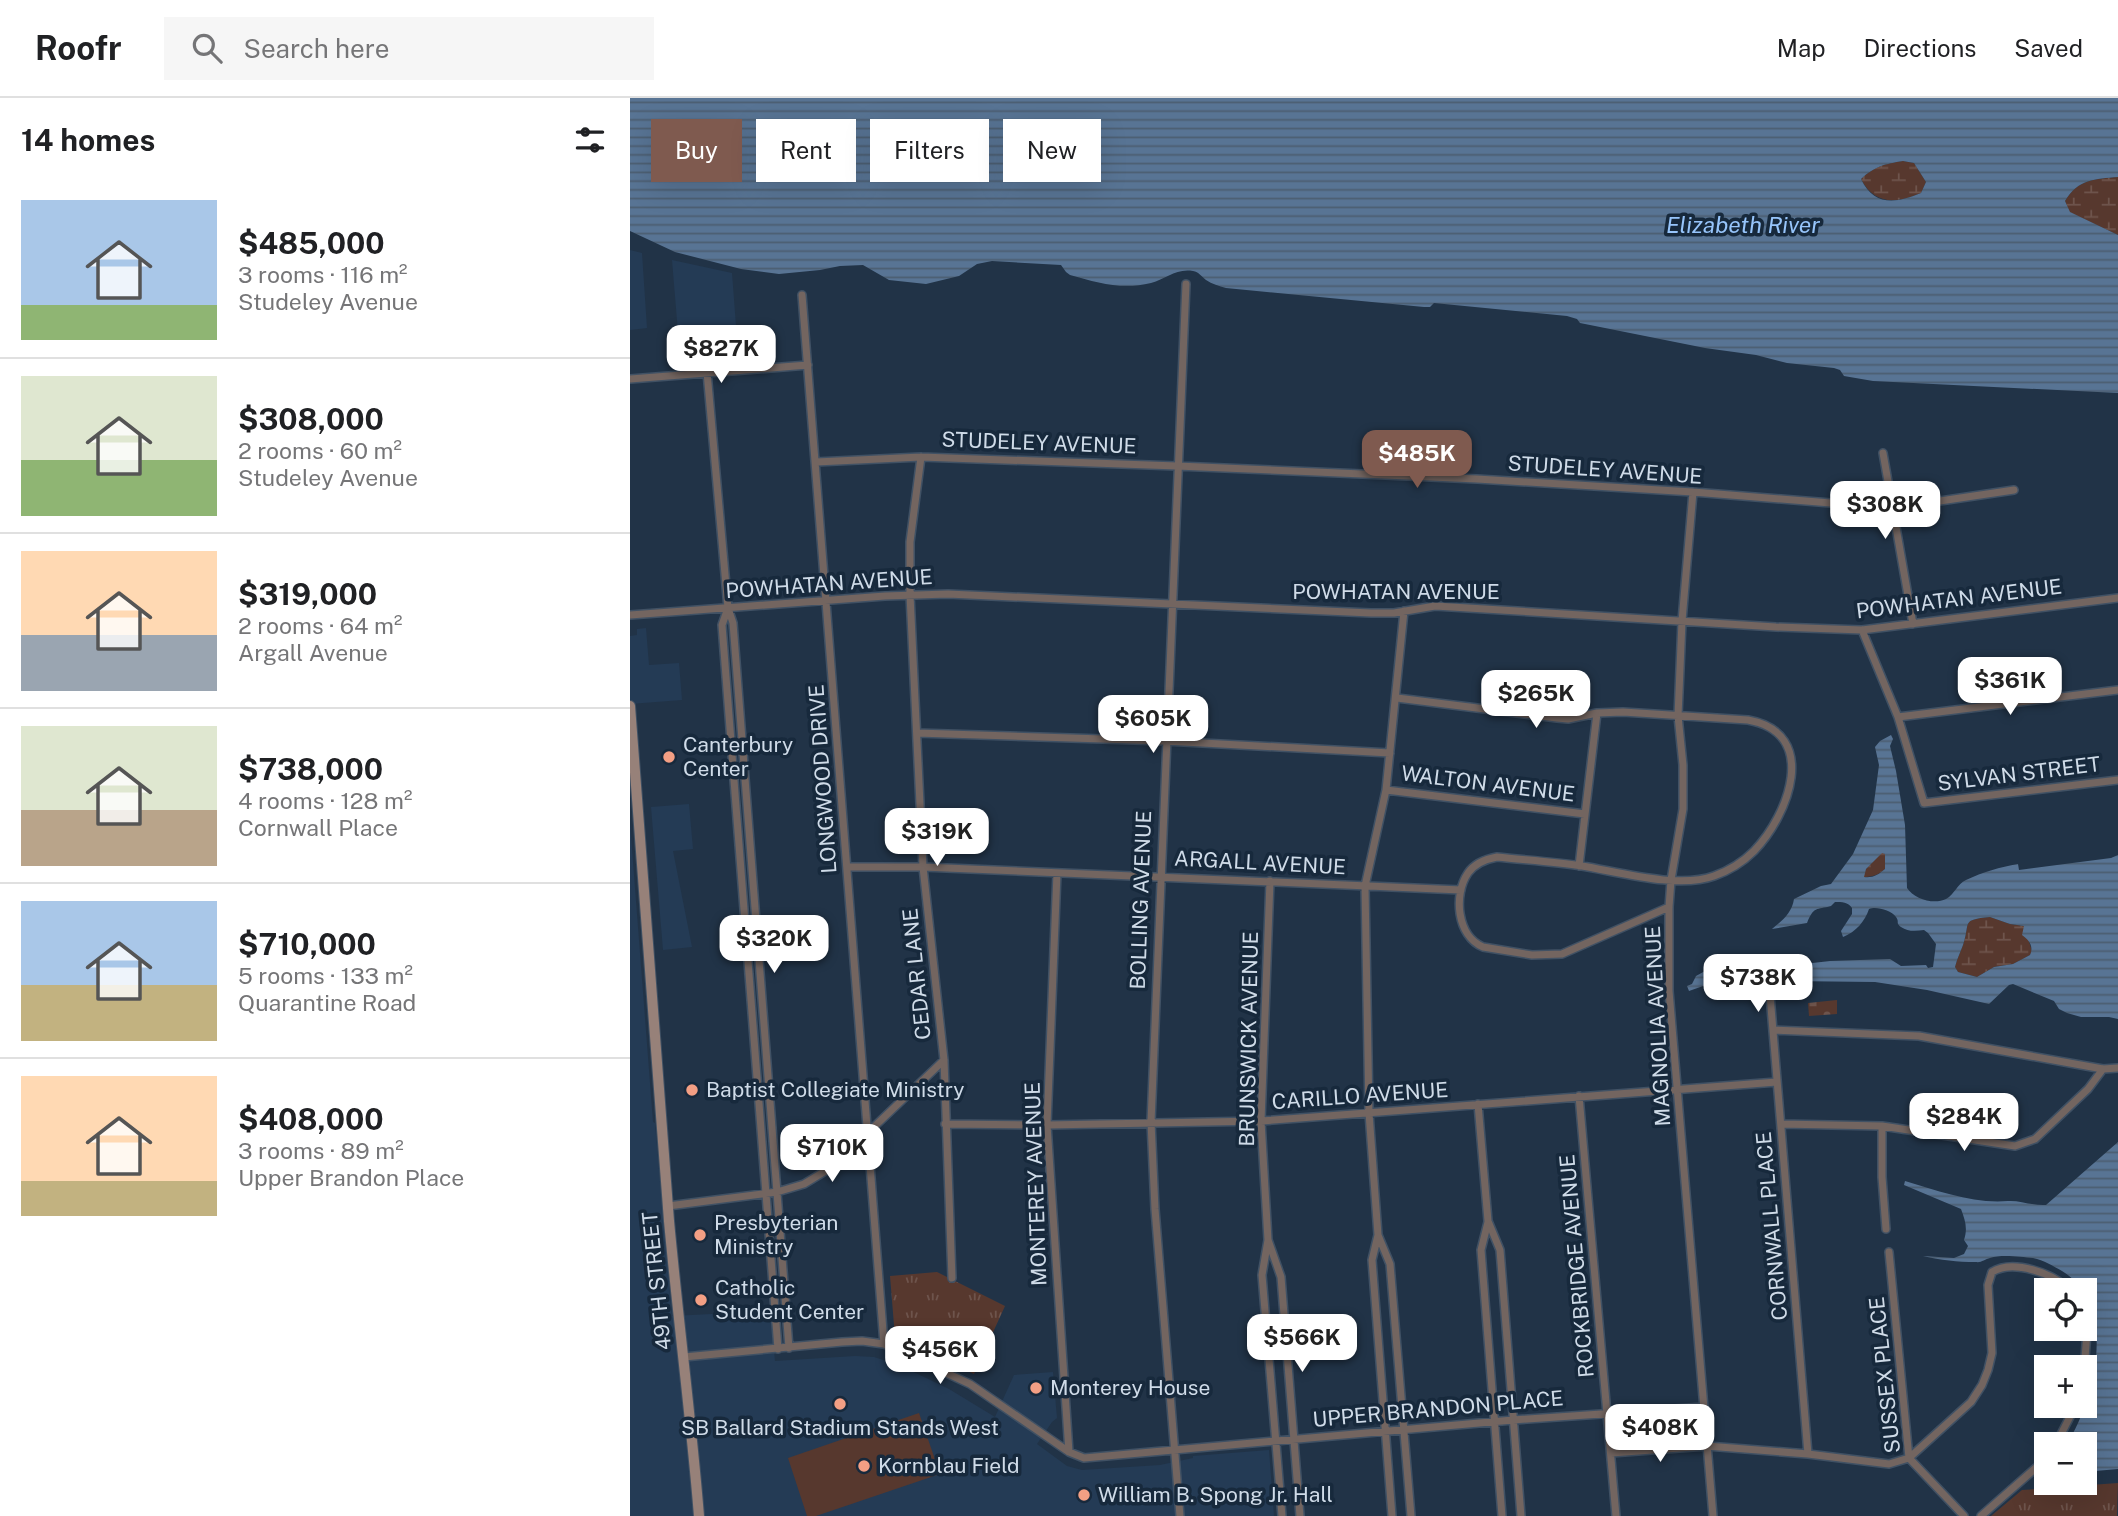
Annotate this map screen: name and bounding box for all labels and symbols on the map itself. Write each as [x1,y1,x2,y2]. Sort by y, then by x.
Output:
water label: Elizabeth River [1666,211,1820,238]
pin: $827K [672,326,770,385]
street label: STUDELEY AVENUE [941,427,1137,458]
pin: $485K [1368,430,1466,490]
street label: STUDELEY AVENUE [1507,450,1703,489]
pin: $308K [1836,482,1934,541]
street label: POWHATAN AVENUE [725,564,933,603]
street label: POWHATAN AVENUE [1854,573,2063,624]
street label: POWHATAN AVENUE [1292,579,1500,604]
pin: $361K [1961,658,2059,717]
pin: $265K [1487,670,1585,730]
street label: LONGWOOD DRIVE [803,684,842,874]
pin: $605K [1104,696,1202,755]
place label: Canterbury Center [683,732,793,781]
marker: Canterbury Center [661,749,677,765]
street label: SYLVAN STREET [1936,751,2102,796]
street label: WALTON AVENUE [1400,760,1576,807]
pin: $319K [888,808,986,868]
street label: BOLLING AVENUE [1125,810,1156,990]
street label: ARGALL AVENUE [1174,846,1347,879]
street label: CEDAR LANE [897,907,936,1041]
pin: $320K [725,916,823,975]
street label: MAGNOLIA AVENUE [1640,925,1675,1127]
street label: BRUNSWICK AVENUE [1234,931,1263,1147]
pin: $738K [1709,954,1807,1014]
place label: Baptist Collegiate Ministry [706,1077,964,1102]
street label: CARILLO AVENUE [1271,1077,1449,1114]
marker: Baptist Collegiate Ministry [684,1082,700,1098]
street label: MONTEREY AVENUE [1019,1082,1052,1286]
pin: $284K [1915,1094,2013,1153]
pin: $710K [783,1124,881,1184]
street label: CORNWALL PLACE [1751,1131,1792,1321]
street label: ROCKBRIDGE AVENUE [1554,1153,1599,1379]
street label: 49TH STREET [637,1210,676,1352]
place label: Presbyterian Ministry [714,1210,838,1259]
marker: Presbyterian Ministry [692,1227,708,1243]
place label: Catholic Student Center [715,1275,864,1324]
marker: Catholic Student Center [693,1292,709,1308]
street label: SUSSEX PLACE [1864,1295,1905,1455]
pin: $566K [1253,1314,1351,1374]
pin: $456K [891,1326,989,1386]
place label: Monterey House [1050,1375,1210,1400]
marker: Monterey House [1028,1380,1044,1396]
street label: UPPER BRANDON PLACE [1312,1385,1564,1432]
marker: SB Ballard Stadium Stands West [832,1396,848,1412]
pin: $408K [1611,1404,1709,1464]
place label: SB Ballard Stadium Stands West [681,1415,999,1440]
place label: Kornblau Field [878,1453,1020,1478]
marker: Kornblau Field [856,1458,872,1474]
place label: William B. Spong Jr. Hall [1098,1482,1333,1507]
marker: William B. Spong Jr. Hall [1076,1487,1092,1503]

